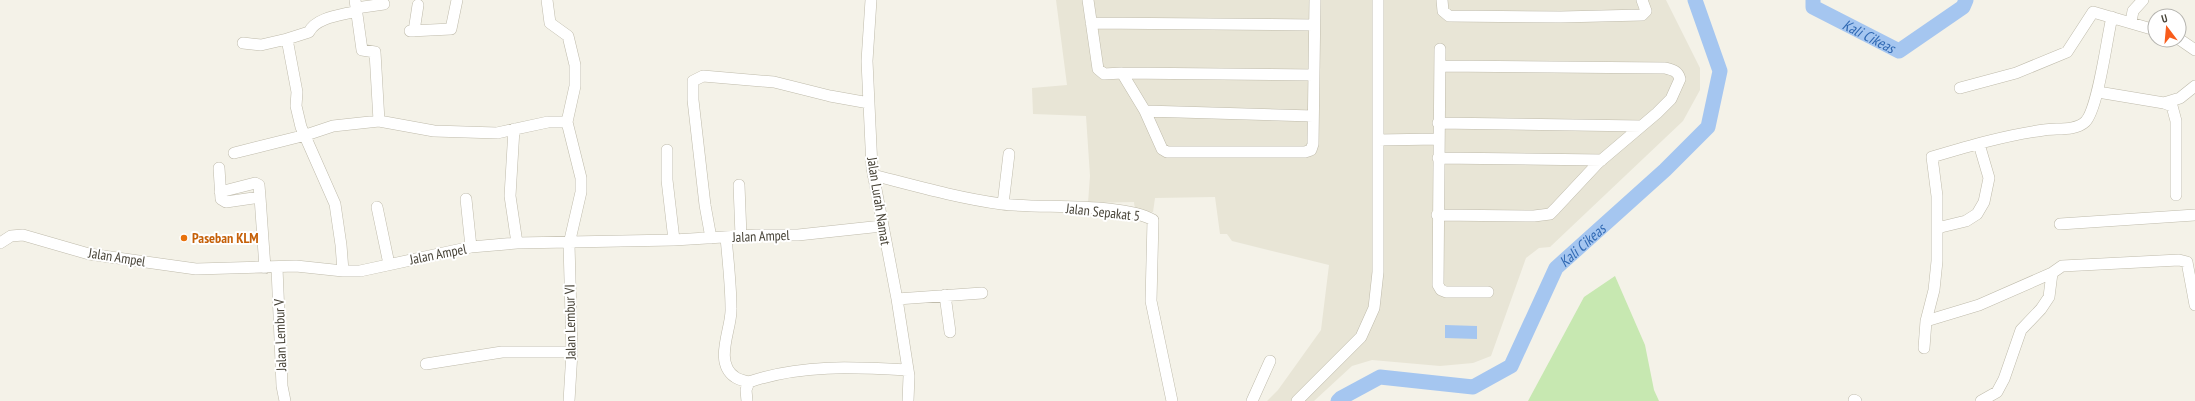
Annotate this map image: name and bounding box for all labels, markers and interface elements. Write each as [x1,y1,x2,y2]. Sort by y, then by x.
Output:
north arrow [2147,8,2187,48]
text: U [2160,11,2169,26]
water label: Kali Cikeas [1840,14,1900,58]
street label: Jalan Lurah Namat [863,155,895,246]
street label: Jalan Sepakat 5 [1064,199,1141,225]
water label: Kali Cikeas [1555,218,1610,271]
street label: Jalan Ampel [731,226,791,246]
place label: Paseban KLM [192,229,259,247]
marker: Paseban KLM [179,233,189,243]
street label: Jalan Ampel [407,240,469,269]
street label: Jalan Ampel [86,243,147,270]
street label: Jalan Lembur VI [560,284,580,361]
street label: Jalan Lembur V [270,298,290,372]

